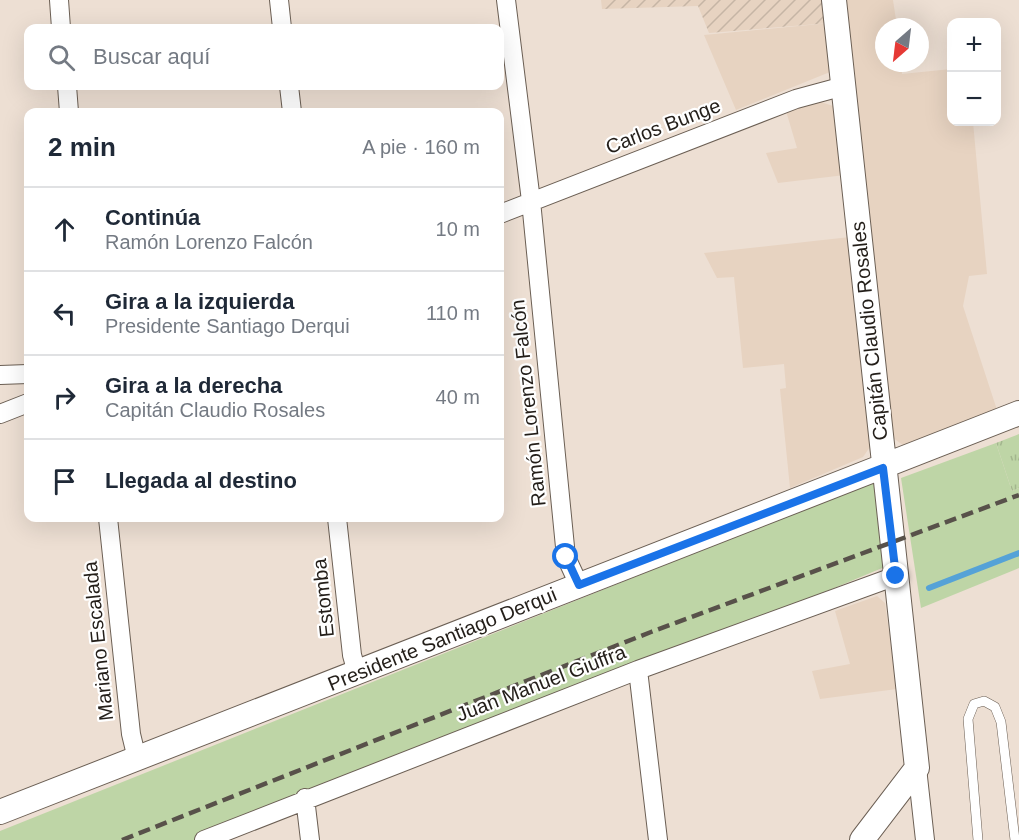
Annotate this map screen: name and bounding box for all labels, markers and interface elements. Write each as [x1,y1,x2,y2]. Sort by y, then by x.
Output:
north arrow [875,18,929,72]
map controls [947,18,1001,126]
button: + [947,18,1001,72]
search box [24,24,504,90]
icon: search [45,41,78,74]
text: Buscar aquí [93,44,210,69]
button: − [947,72,1001,126]
street label: Carlos Bunge [602,94,724,158]
text: 2 min [48,132,116,162]
text: A pie · 160 m [362,136,480,158]
text: Continúa [105,205,200,230]
icon: ahead [48,213,81,246]
text: 10 m [436,218,480,240]
street label: Capitán Claudio Rosales [847,220,891,442]
text: Ramón Lorenzo Falcón [105,231,313,253]
text: Gira a la izquierda [105,289,295,314]
icon: left [48,297,81,330]
street label: Ramón Lorenzo Falcón [506,298,550,508]
text: 110 m [426,302,480,324]
text: Presidente Santiago Derqui [105,315,350,337]
text: Gira a la derecha [105,373,282,398]
icon: right [48,381,81,414]
text: 40 m [436,386,480,408]
text: Capitán Claudio Rosales [105,399,325,421]
icon: arrive [48,465,81,498]
text: Llegada al destino [105,468,297,493]
route start [552,543,578,569]
street label: Estomba [308,557,338,638]
street label: Mariano Escalada [79,559,117,722]
route end [882,562,908,588]
street label: Presidente Santiago Derqui [324,583,560,695]
street label: Juan Manuel Giuffra [453,640,630,725]

